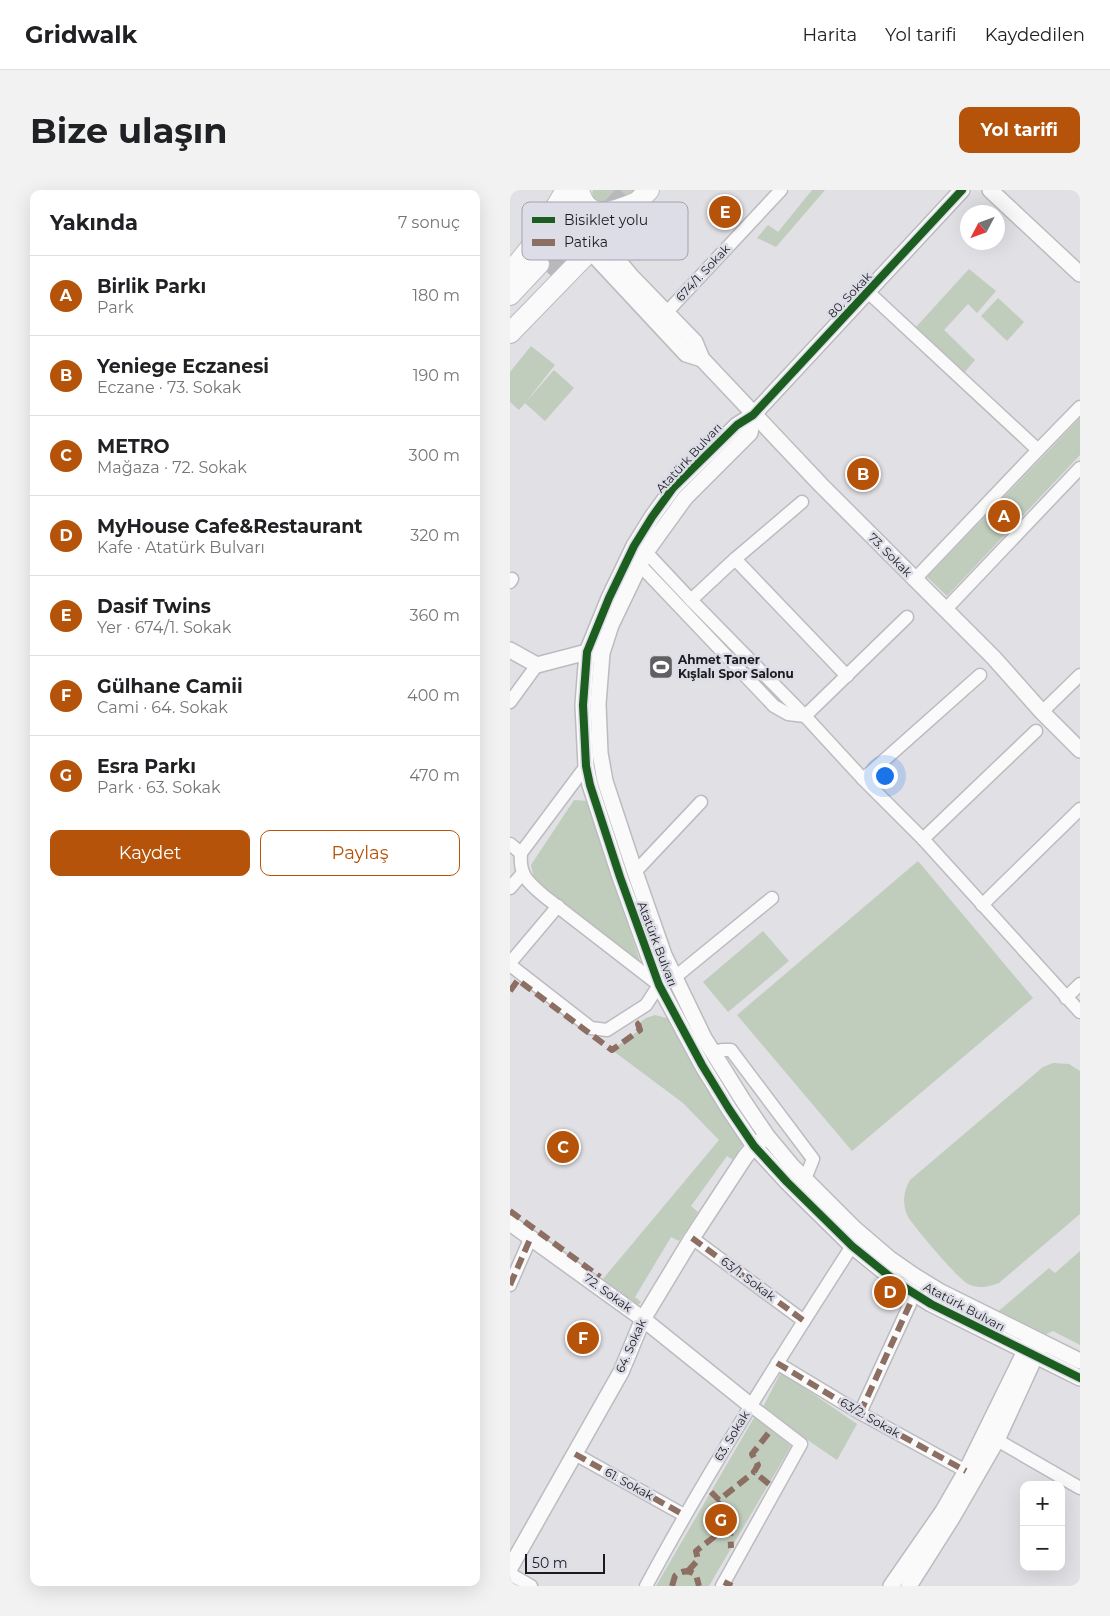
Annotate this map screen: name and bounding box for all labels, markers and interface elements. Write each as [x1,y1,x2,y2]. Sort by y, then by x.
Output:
text: Gridwalk [25,20,137,49]
text: Harita [802,24,857,46]
text: Yol tarifi [885,24,957,46]
text: Kaydedilen [985,24,1085,46]
button: Yol tarifi [959,107,1080,153]
text: Bize ulaşın [30,109,228,152]
pin: E [709,193,741,231]
legend [522,202,688,260]
north arrow [960,205,1005,250]
text: Yakında [50,210,138,235]
text: Bisiklet yolu [564,211,648,229]
text: 7 sonuç [398,213,460,232]
text: Patika [564,233,608,251]
street label: 674/1. Sokak [672,240,733,304]
street label: 80. Sokak [825,268,875,321]
text: Birlik Parkı [97,275,206,298]
text: A [60,286,72,305]
text: 180 m [412,286,460,305]
text: Park [97,298,134,317]
text: Yeniege Eczanesi [97,355,269,378]
text: B [60,366,72,385]
text: 190 m [413,366,460,385]
text: Eczane · 73. Sokak [97,378,241,397]
street label: Atatürk Bulvarı [653,420,725,496]
text: METRO [97,435,170,458]
text: C [60,446,72,465]
text: 300 m [409,446,460,465]
pin: B [847,455,879,493]
text: Mağaza · 72. Sokak [97,458,247,477]
pin: A [988,497,1020,535]
text: MyHouse Cafe&Restaurant [97,515,363,538]
text: D [59,526,73,545]
text: 320 m [410,526,460,545]
street label: 73. Sokak [865,530,916,580]
text: Kafe · Atatürk Bulvarı [97,538,265,557]
text: Dasif Twins [97,595,211,618]
text: E [61,606,71,625]
text: 360 m [409,606,460,625]
text: Yer · 674/1. Sokak [97,618,231,637]
place label: Ahmet Taner Kışlalı Spor Salonu [677,652,794,681]
sports icon: Ahmet Taner Kışlalı Spor Salonu [648,654,674,680]
text: Gülhane Camii [97,675,243,698]
text: F [61,686,71,705]
text: 400 m [407,686,460,705]
text: Cami · 64. Sokak [97,698,228,717]
text: Esra Parkı [97,755,196,778]
your location [872,763,898,789]
text: G [60,766,72,785]
text: 470 m [409,766,460,785]
text: Park · 63. Sokak [97,778,221,797]
button: Kaydet [50,830,250,876]
button: Paylaş [260,830,460,876]
street label: Atatürk Bulvarı [634,899,681,988]
pin: C [547,1128,579,1166]
street label: 63/1. Sokak [718,1253,779,1305]
street label: 72. Sokak [581,1270,636,1316]
pin: D [874,1273,906,1311]
street label: Atatürk Bulvarı [921,1279,1007,1334]
street label: 64. Sokak [612,1316,649,1375]
pin: F [567,1319,599,1357]
street label: 63/2. Sokak [838,1394,904,1441]
street label: 63. Sokak [711,1407,753,1464]
street label: 61. Sokak [602,1464,657,1504]
map controls [1020,1481,1065,1571]
button: + [1020,1481,1065,1526]
pin: G [705,1501,737,1539]
button: − [1020,1526,1065,1571]
scale bar [525,1551,605,1574]
text: 50 m [532,1554,568,1572]

